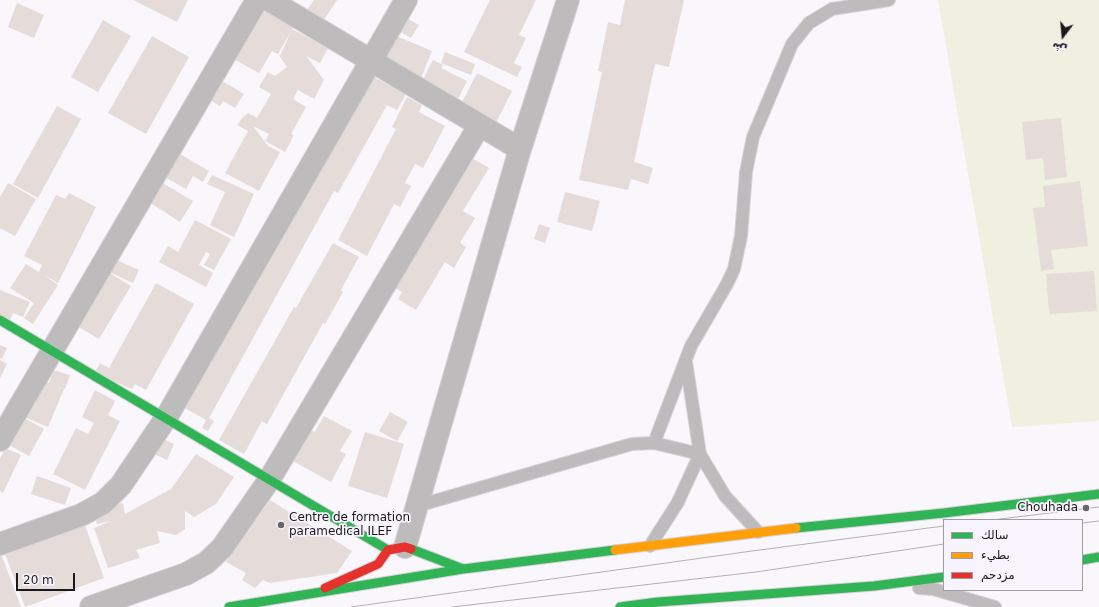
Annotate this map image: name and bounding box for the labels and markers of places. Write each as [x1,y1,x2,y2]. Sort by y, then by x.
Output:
place label: Chouhada [1017,501,1078,515]
marker: Chouhada [1081,503,1091,513]
place label: Centre de formation paramedical ILEF [289,511,410,539]
marker: Centre de formation paramedical ILEF [276,520,286,530]

